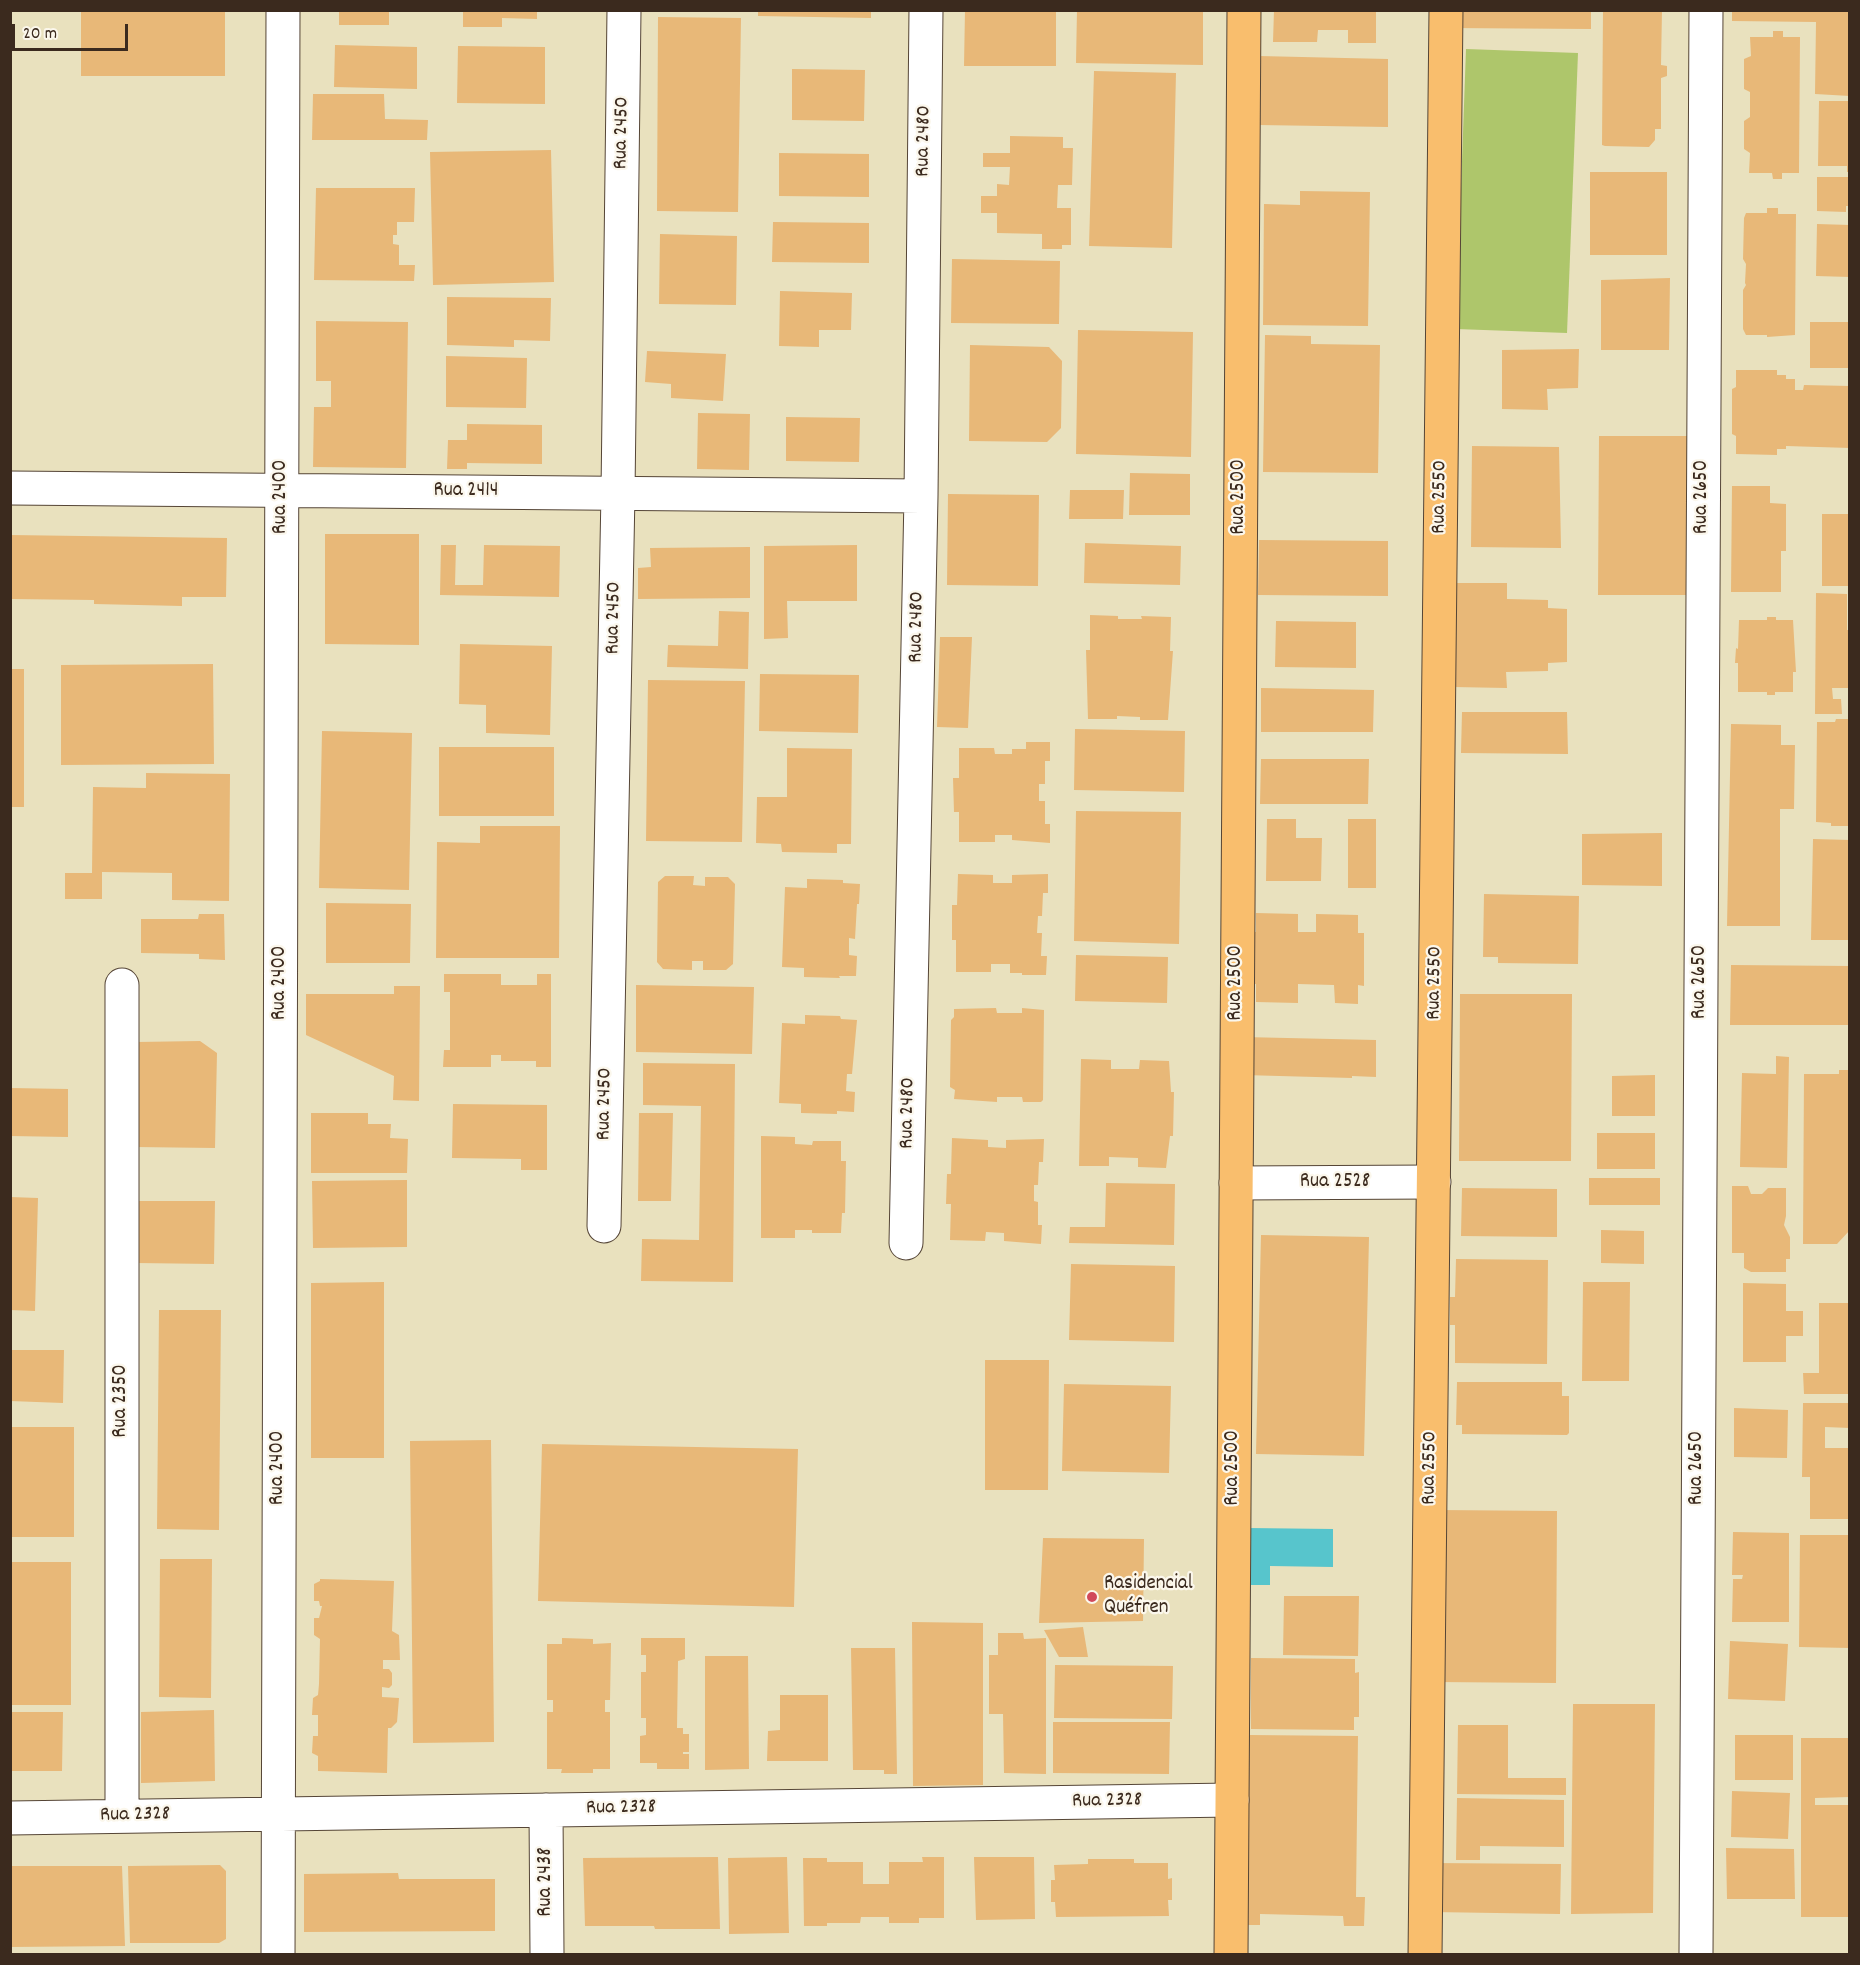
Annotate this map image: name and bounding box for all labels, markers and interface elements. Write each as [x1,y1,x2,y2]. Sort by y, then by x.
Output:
scale bar [15,12,130,50]
text: 20 m [23,22,57,47]
street label: Rua 2450 [610,96,636,170]
street label: Rua 2480 [912,105,938,177]
street label: Rua 2500 [1227,459,1253,535]
street label: Rua 2400 [269,460,295,534]
street label: Rua 2550 [1428,460,1454,534]
street label: Rua 2650 [1690,460,1716,534]
street label: Rua 2414 [433,479,499,505]
street label: Rua 2450 [602,581,628,655]
street label: Rua 2480 [905,591,931,663]
street label: Rua 2500 [1224,945,1250,1021]
street label: Rua 2650 [1688,945,1714,1019]
street label: Rua 2400 [268,946,294,1020]
street label: Rua 2550 [1423,946,1449,1020]
street label: Rua 2450 [593,1067,619,1141]
street label: Rua 2480 [896,1077,922,1149]
street label: Rua 2528 [1300,1170,1370,1196]
street label: Rua 2350 [109,1364,135,1438]
street label: Rua 2500 [1221,1430,1247,1506]
street label: Rua 2400 [266,1431,292,1505]
street label: Rua 2550 [1418,1431,1444,1505]
street label: Rua 2650 [1685,1431,1711,1505]
place label: Rasidencial Quéfren [1104,1572,1193,1622]
marker: Rasidencial Quéfren [1085,1590,1099,1604]
street label: Rua 2328 [1072,1789,1142,1815]
street label: Rua 2328 [586,1796,656,1822]
street label: Rua 2328 [100,1803,170,1829]
street label: Rua 2438 [534,1847,560,1917]

